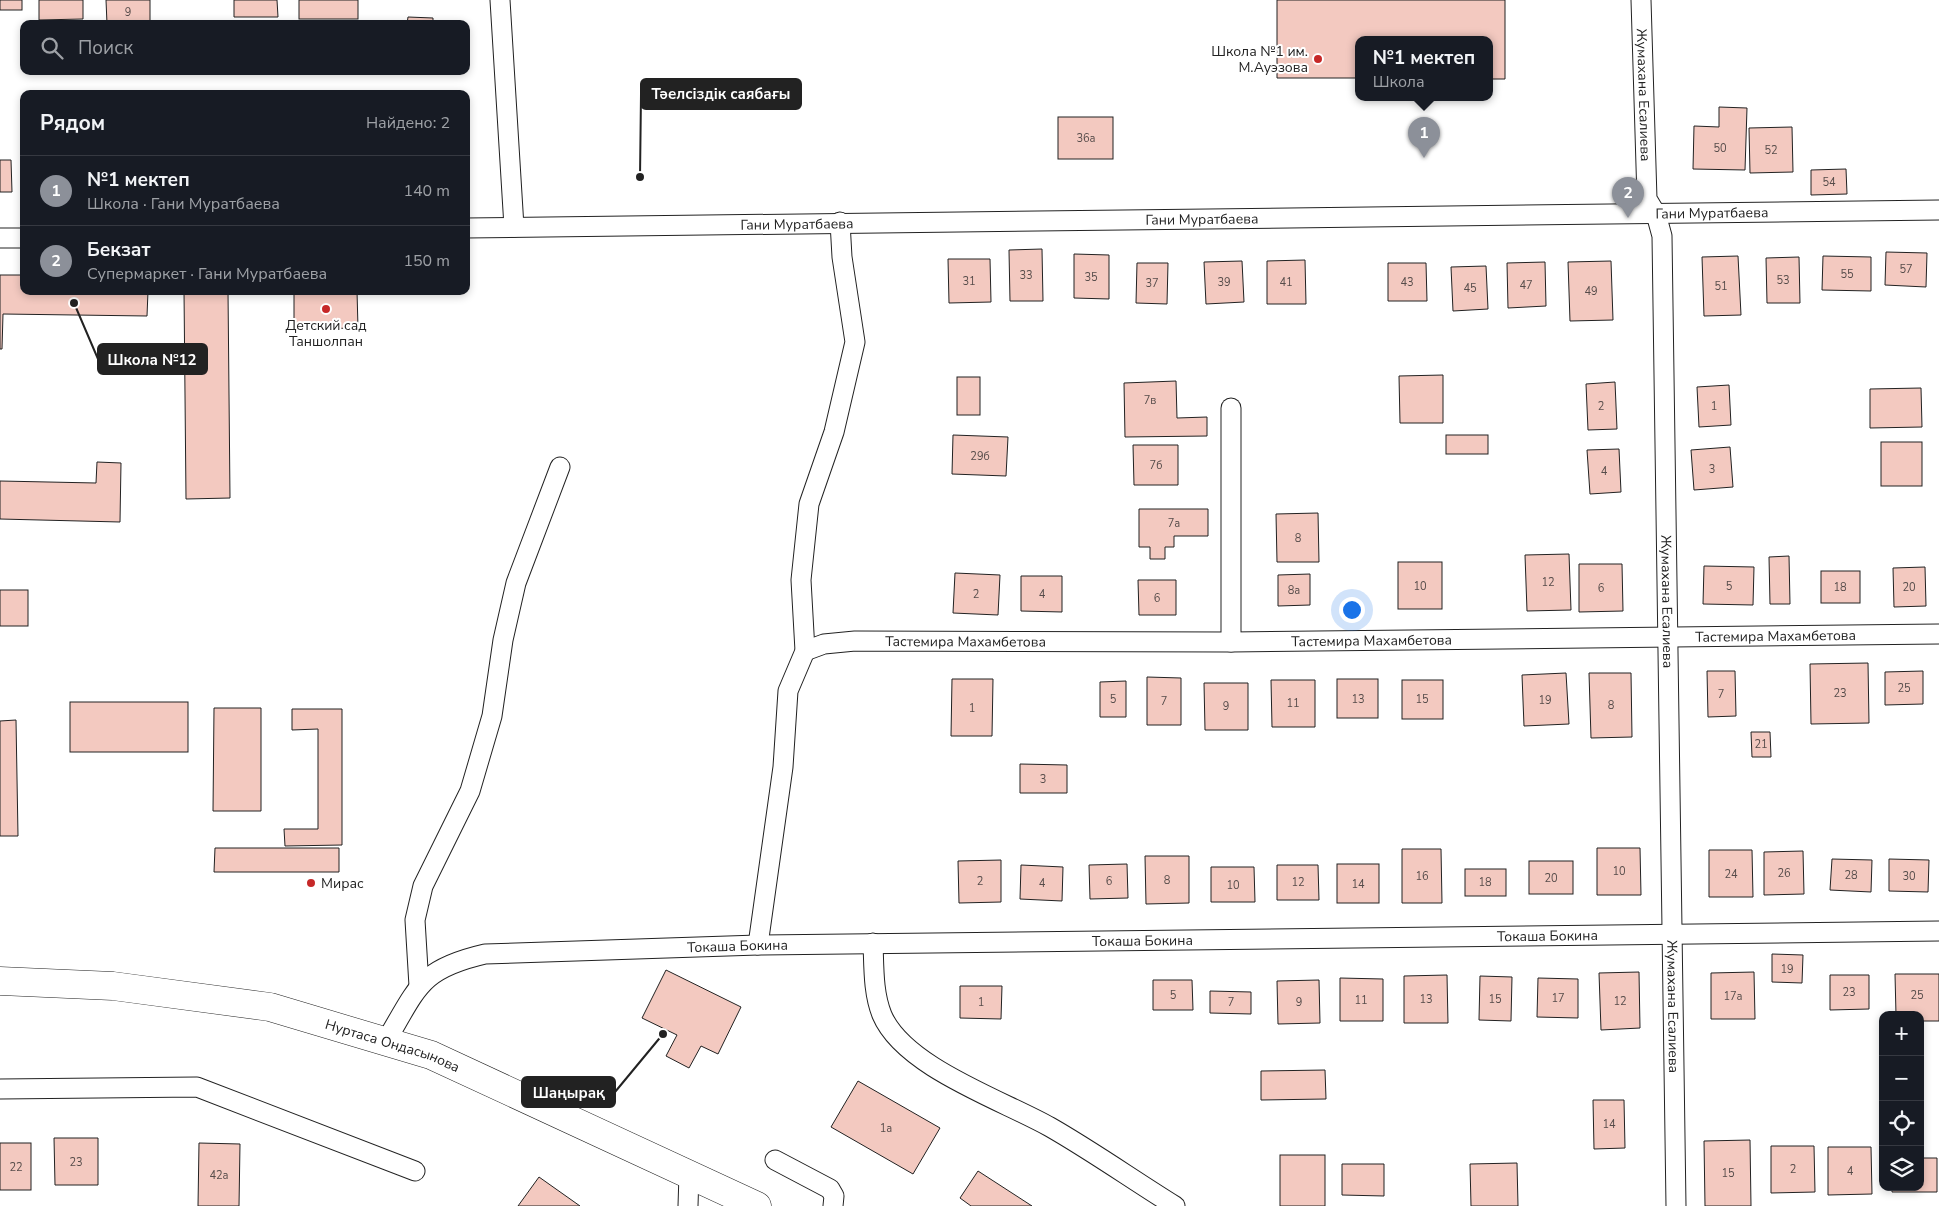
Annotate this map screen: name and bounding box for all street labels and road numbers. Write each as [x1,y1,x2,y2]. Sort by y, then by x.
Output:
street label: Жумахана Есалиева [1632,28,1655,162]
street label: Гани Муратбаева [1655,203,1769,223]
street label: Гани Муратбаева [1145,209,1259,230]
street label: Гани Муратбаева [740,214,854,235]
street label: Жумахана Есалиева [1656,535,1677,668]
street label: Тастемира Махамбетова [1695,626,1856,647]
street label: Тастемира Махамбетова [1291,631,1452,651]
street label: Тастемира Махамбетова [885,632,1046,652]
street label: Токаша Бокина [1497,926,1598,946]
street label: Токаша Бокина [1092,931,1193,951]
street label: Токаша Бокина [687,936,788,957]
street label: Жумахана Есалиева [1662,940,1683,1073]
street label: Нуртаса Ондасынова [323,1015,463,1077]

